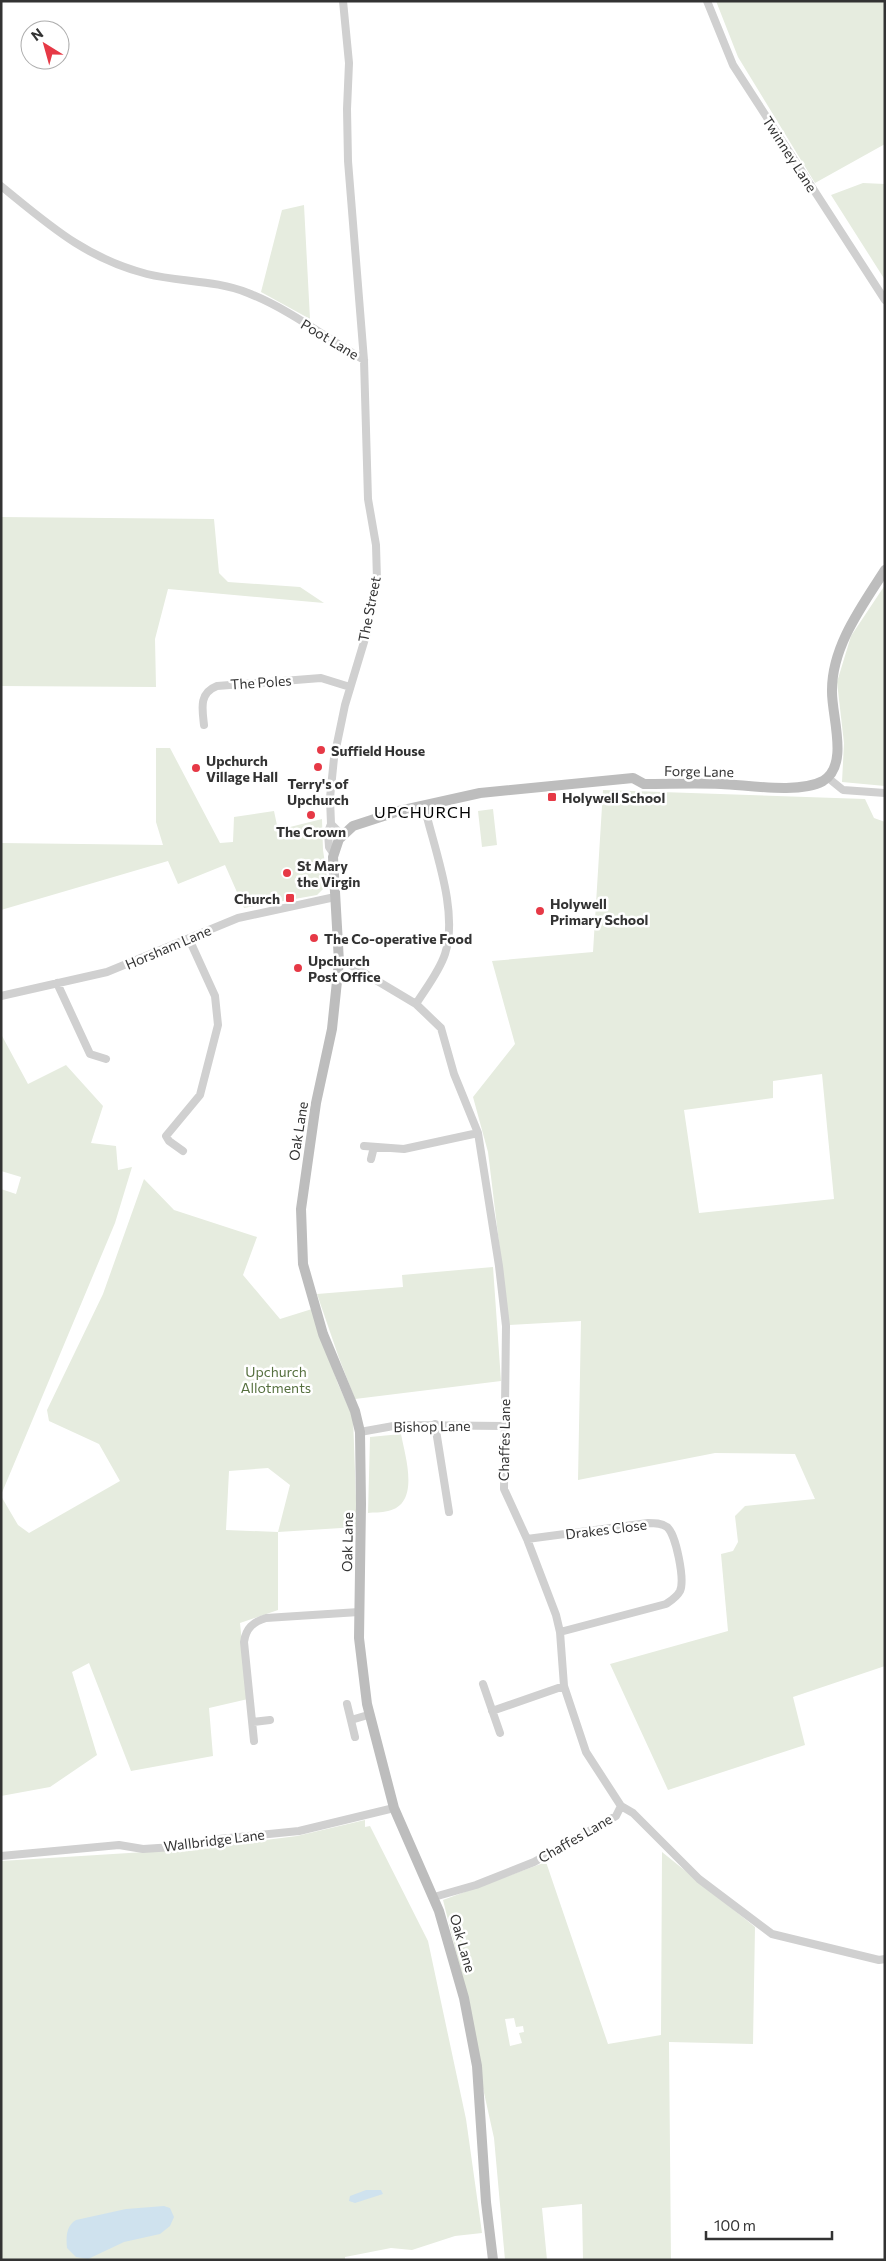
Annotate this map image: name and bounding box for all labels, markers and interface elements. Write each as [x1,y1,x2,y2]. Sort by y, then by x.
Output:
north arrow [20,20,70,70]
text: N [28,24,46,44]
street label: Twinney Lane [759,113,821,195]
street label: Poot Lane [298,315,362,363]
street label: The Street [354,574,384,643]
street label: The Poles [230,671,292,693]
place label: Suffield House [331,742,425,759]
marker: Suffield House [315,744,327,756]
place label: Upchurch Village Hall [206,752,278,785]
marker: Terry's of Upchurch [312,761,324,773]
marker: Upchurch Village Hall [190,762,202,774]
street label: Forge Lane [664,762,734,780]
place label: Terry's of Upchurch [287,775,349,808]
place label: Holywell School [562,789,665,806]
marker: Holywell School [546,791,558,803]
district label: UPCHURCH [374,802,472,821]
marker: The Crown [305,809,317,821]
place label: The Crown [276,823,346,840]
place label: St Mary the Virgin [297,857,360,890]
marker: St Mary the Virgin [281,867,293,879]
place label: Church [234,890,280,907]
marker: Church [284,892,296,904]
place label: Holywell Primary School [550,895,648,928]
marker: Holywell Primary School [534,905,546,917]
street label: Horsham Lane [123,921,213,973]
place label: The Co-operative Food [324,930,472,947]
marker: The Co-operative Food [308,932,320,944]
place label: Upchurch Post Office [308,952,381,985]
marker: Upchurch Post Office [292,962,304,974]
street label: Oak Lane [285,1100,311,1162]
park label: Upchurch Allotments [241,1363,311,1396]
street label: Chaffes Lane [495,1399,513,1481]
street label: Bishop Lane [393,1417,471,1435]
street label: Oak Lane [338,1512,356,1572]
street label: Drakes Close [564,1516,648,1542]
street label: Chaffes Lane [535,1810,615,1866]
street label: Wallbridge Lane [162,1825,266,1855]
street label: Oak Lane [447,1912,479,1974]
scale bar [706,2208,832,2240]
text: 100 m [714,2216,756,2234]

